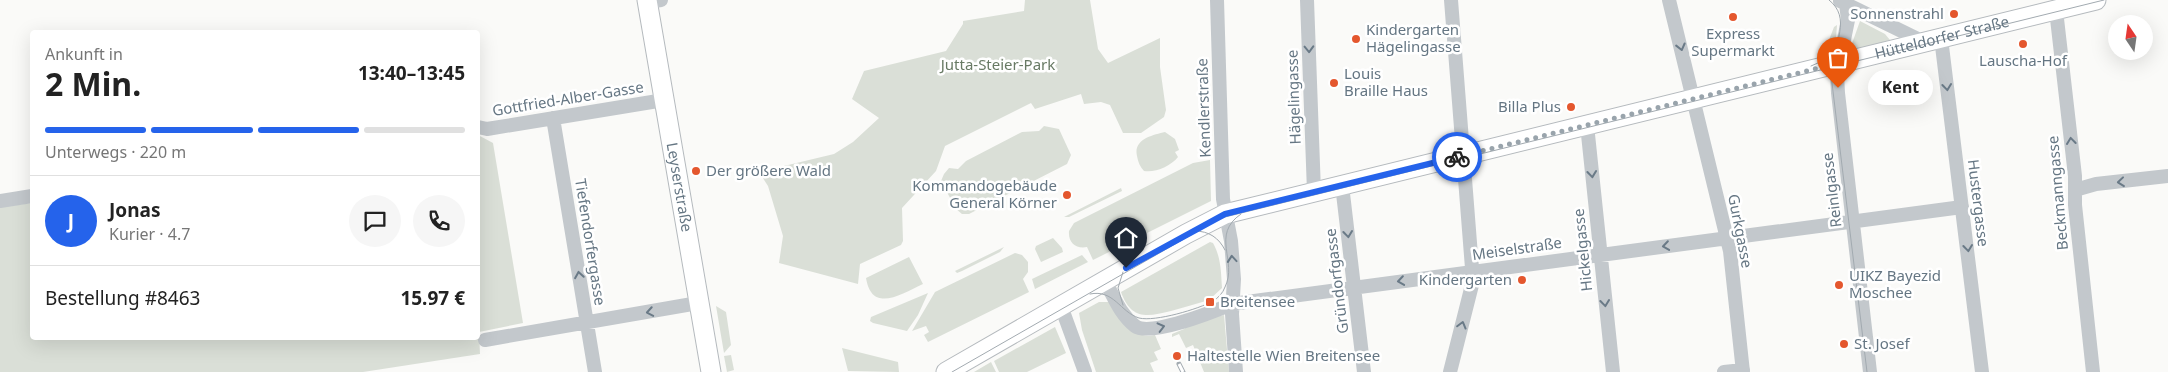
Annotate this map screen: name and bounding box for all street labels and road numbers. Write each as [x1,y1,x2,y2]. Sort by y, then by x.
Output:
street label: Hütteldorfer Straße [1872,11,2011,63]
street label: Hägelingasse [1281,49,1305,145]
street label: Kendlerstraße [1191,58,1215,158]
street label: Gottfried-Alber-Gasse [491,76,645,120]
street label: Beckmanngasse [2042,135,2072,251]
street label: Leyserstraße [663,141,698,233]
street label: Reinlgasse [1816,152,1846,229]
street label: Hustergasse [1964,158,1994,248]
street label: Tiefendorfergasse [571,177,611,307]
street label: Gurkgasse [1724,192,1758,269]
street label: Hickelgasse [1568,208,1596,292]
street label: Gründorfgasse [1320,227,1352,335]
street label: Meiselstraße [1471,232,1563,264]

